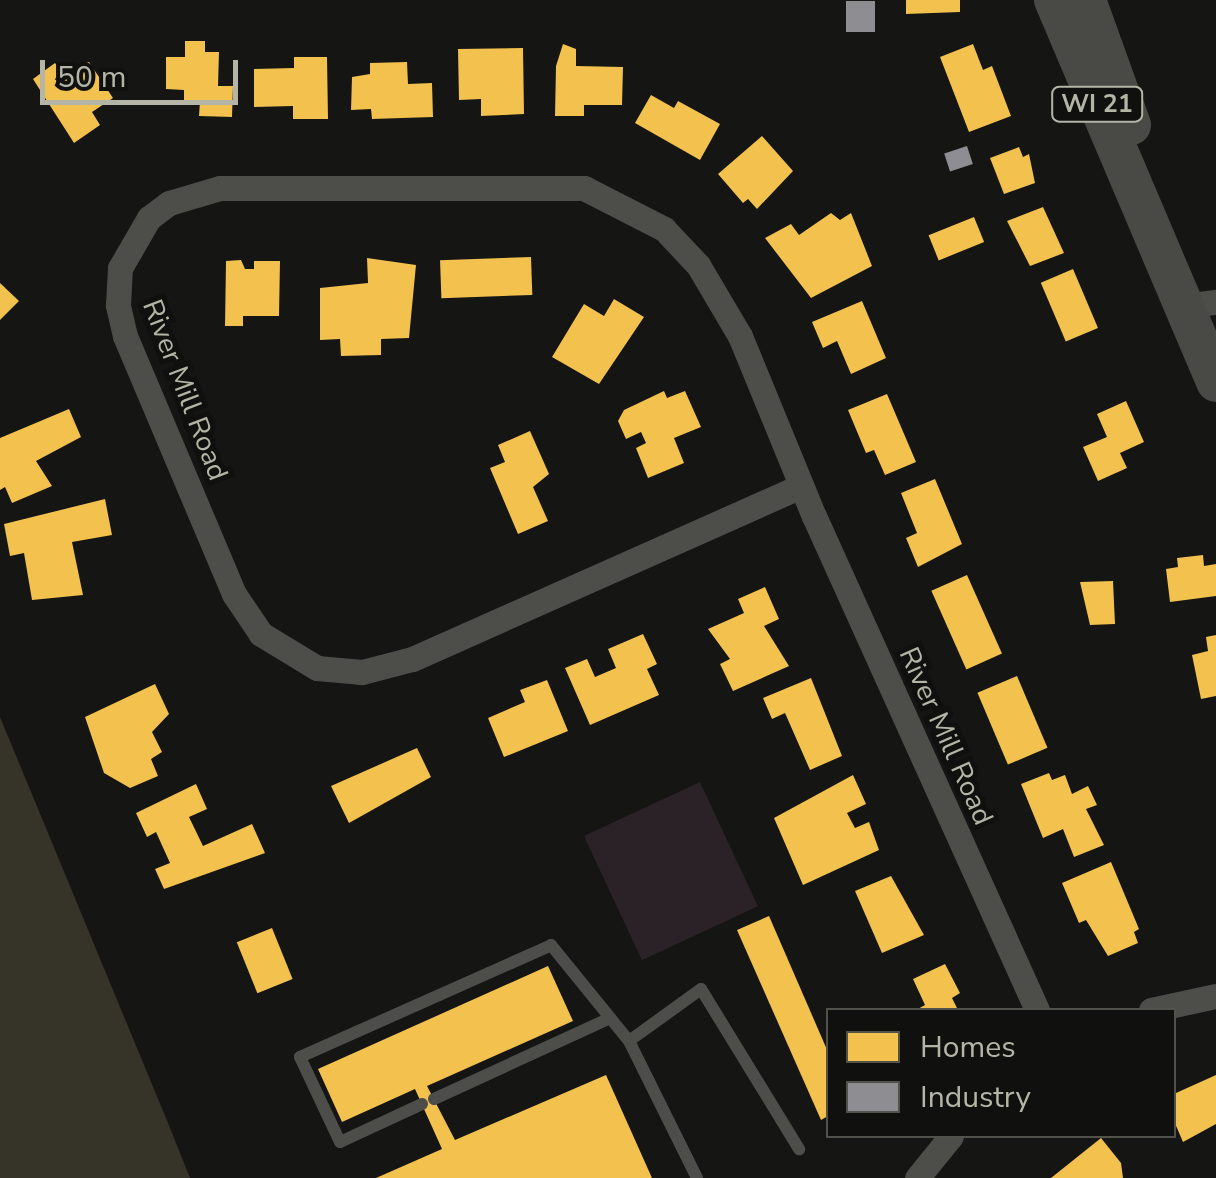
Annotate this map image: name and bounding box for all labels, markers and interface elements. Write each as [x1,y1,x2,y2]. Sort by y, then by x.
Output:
scale bar [45,40,242,102]
text: 50 m [57,57,126,98]
road number: WI 21 [1050,84,1144,124]
street label: River Mill Road [135,295,235,485]
street label: River Mill Road [892,642,1000,830]
legend [826,1008,1176,1138]
text: Homes [920,1027,1016,1068]
text: Industry [920,1077,1031,1118]

